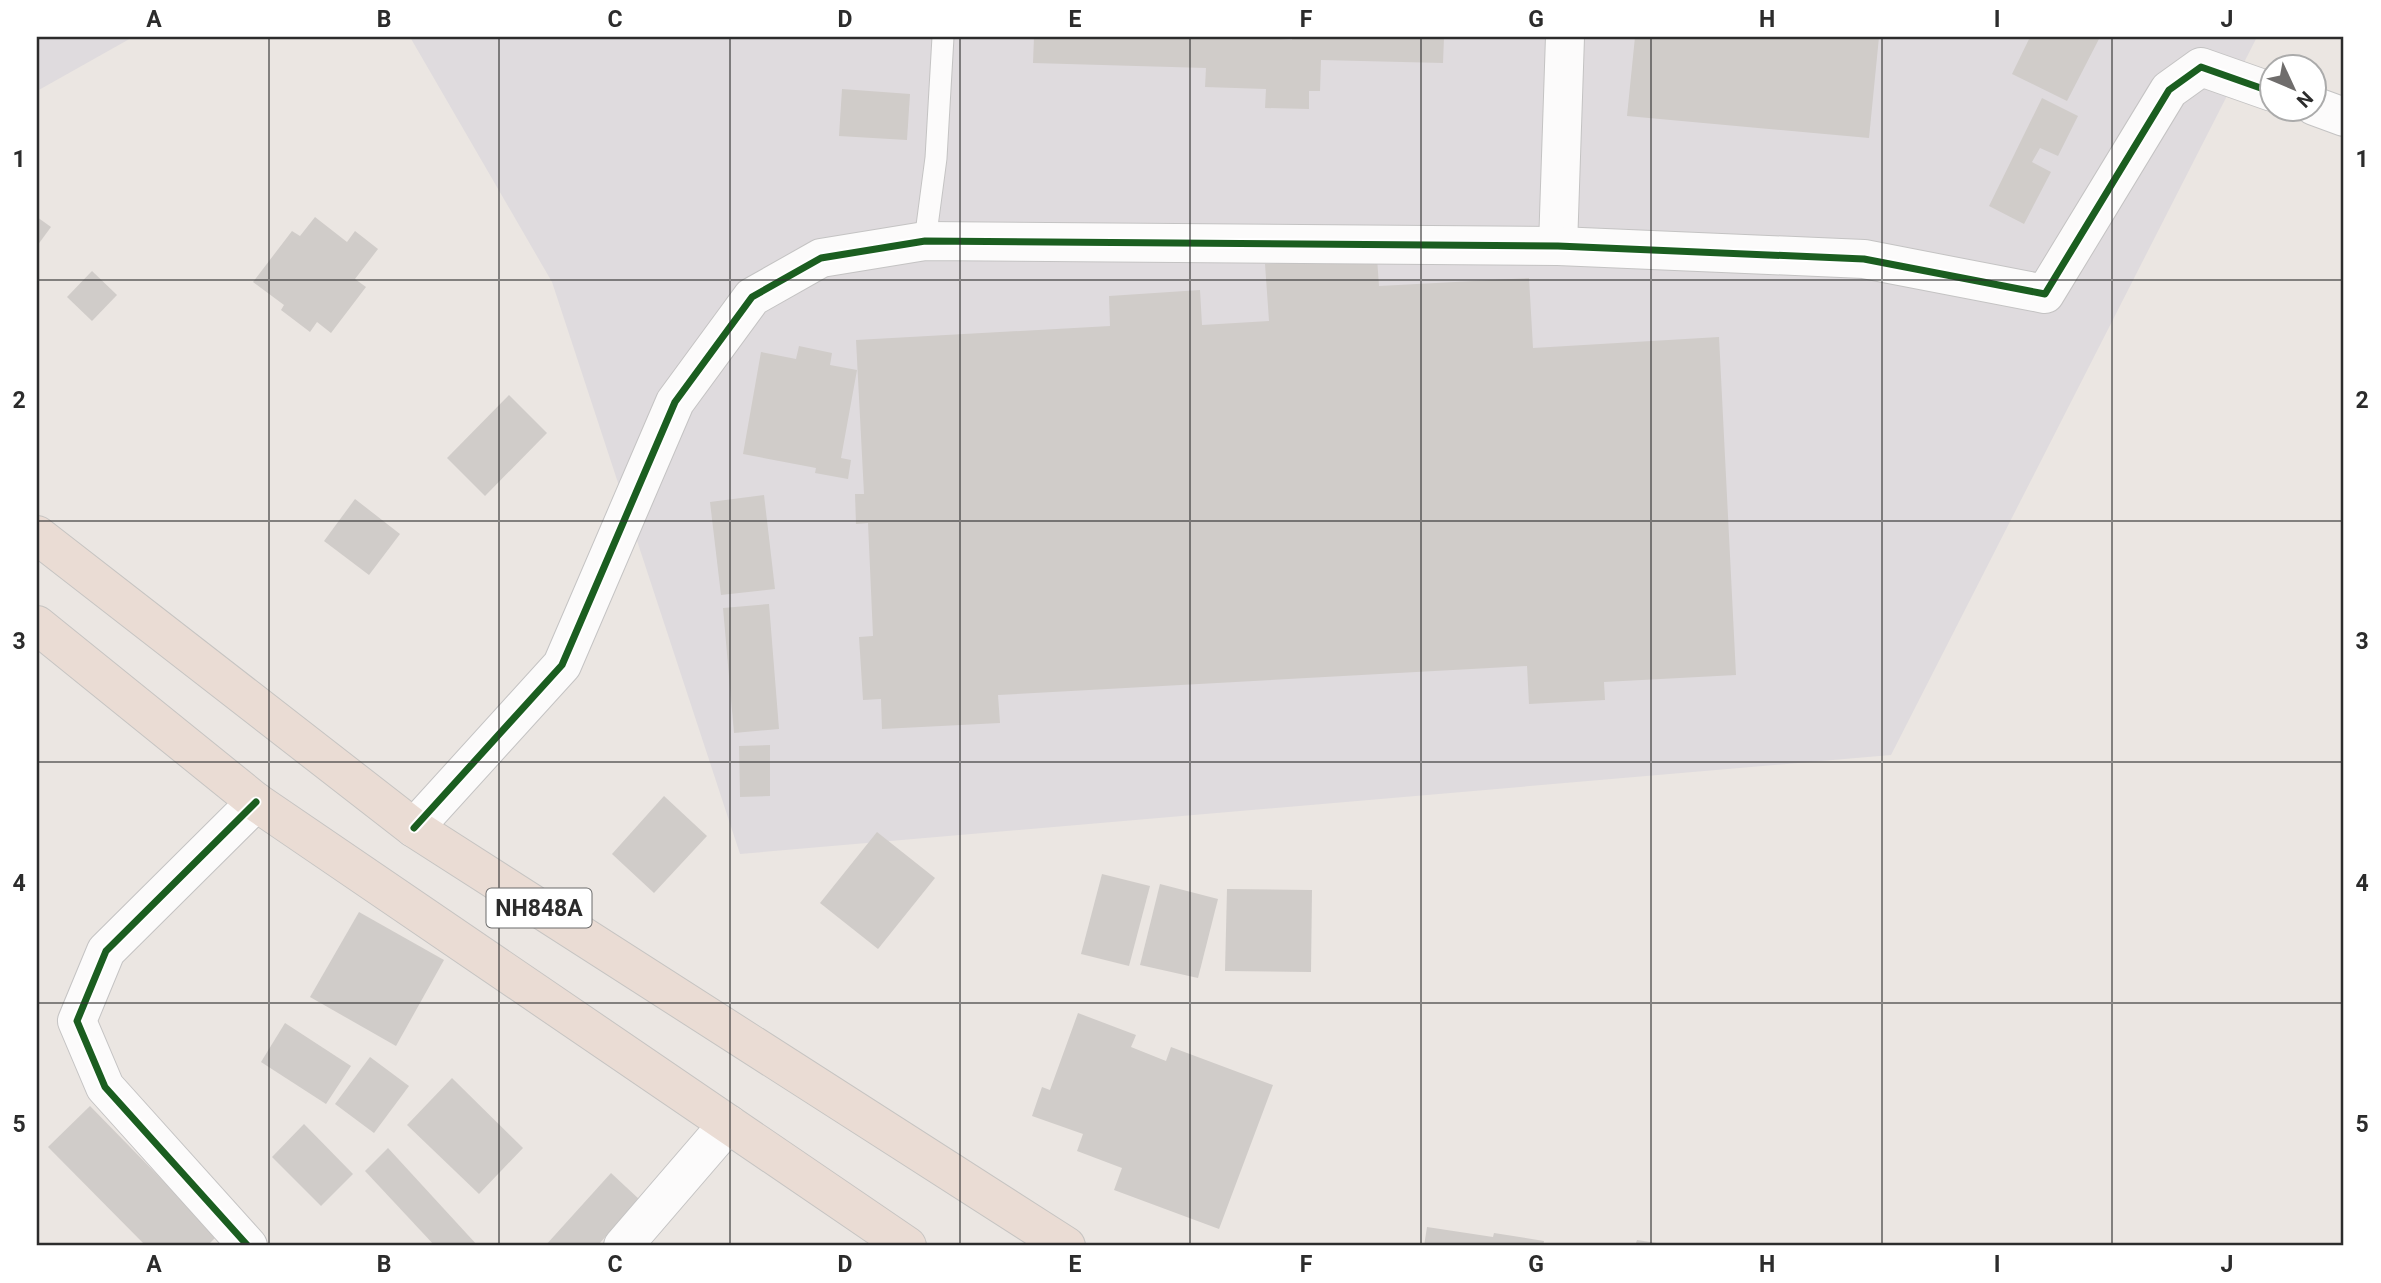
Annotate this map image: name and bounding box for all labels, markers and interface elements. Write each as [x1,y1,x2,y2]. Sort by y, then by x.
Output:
text: A [146,6,162,33]
text: B [377,6,391,33]
text: C [607,6,623,33]
text: D [838,6,852,33]
text: E [1069,6,1082,33]
text: F [1300,6,1313,33]
text: G [1528,6,1544,33]
text: H [1759,6,1775,33]
text: I [1994,6,2000,33]
text: J [2221,6,2233,33]
north arrow [2258,52,2328,122]
text: N [2292,87,2318,112]
text: 1 [12,146,26,173]
text: 1 [2355,146,2369,173]
text: 2 [12,387,26,414]
text: 2 [2355,387,2369,414]
text: 3 [12,628,26,655]
text: 3 [2355,628,2369,655]
text: 4 [12,870,26,897]
text: 4 [2355,870,2369,897]
road number: NH848A [486,888,592,928]
text: 5 [12,1111,26,1138]
text: 5 [2355,1111,2369,1138]
text: A [146,1251,162,1278]
text: B [377,1251,391,1278]
text: C [607,1251,623,1278]
text: D [838,1251,852,1278]
text: E [1069,1251,1082,1278]
text: F [1300,1251,1313,1278]
text: G [1528,1251,1544,1278]
text: H [1759,1251,1775,1278]
text: I [1994,1251,2000,1278]
text: J [2221,1251,2233,1278]

